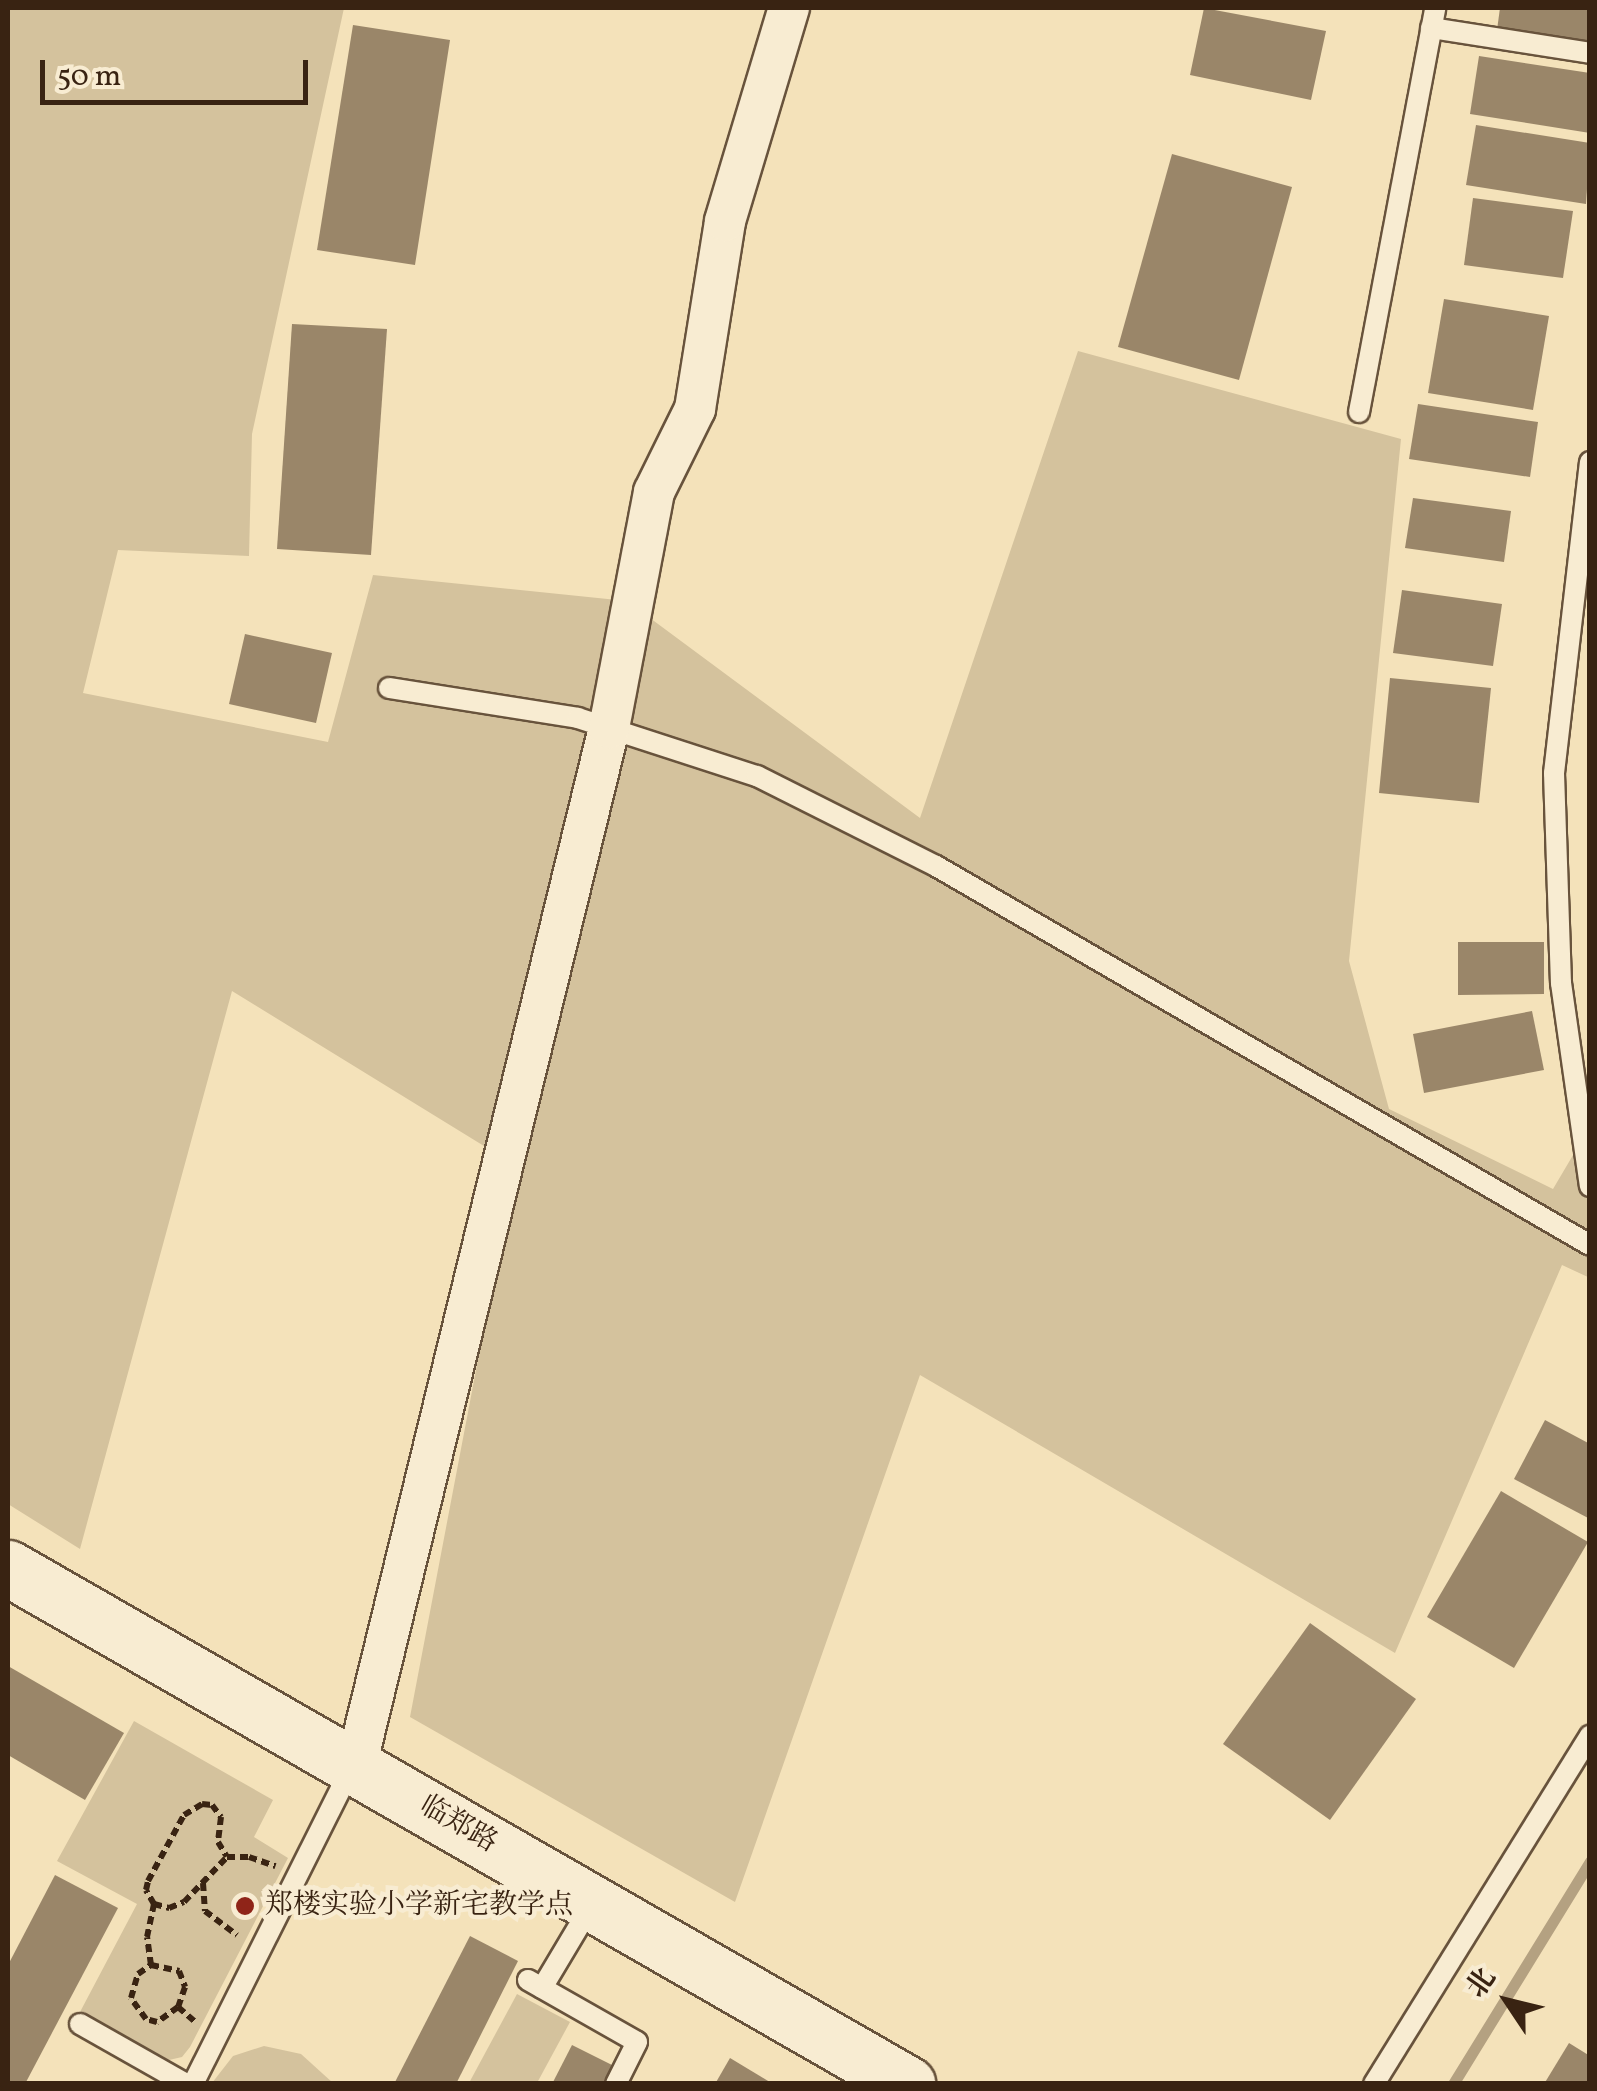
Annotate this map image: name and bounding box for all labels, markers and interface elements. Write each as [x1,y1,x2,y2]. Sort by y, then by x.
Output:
scale bar [45,40,312,102]
text: 50 m [57,56,121,98]
street label: 临郑路 [413,1789,503,1861]
place label: 郑楼实验小学新宅教学点 [265,1889,573,1923]
marker: 郑楼实验小学新宅教学点 [234,1895,256,1917]
north arrow [1457,1951,1557,2051]
text: 北 [1458,1961,1506,2006]

